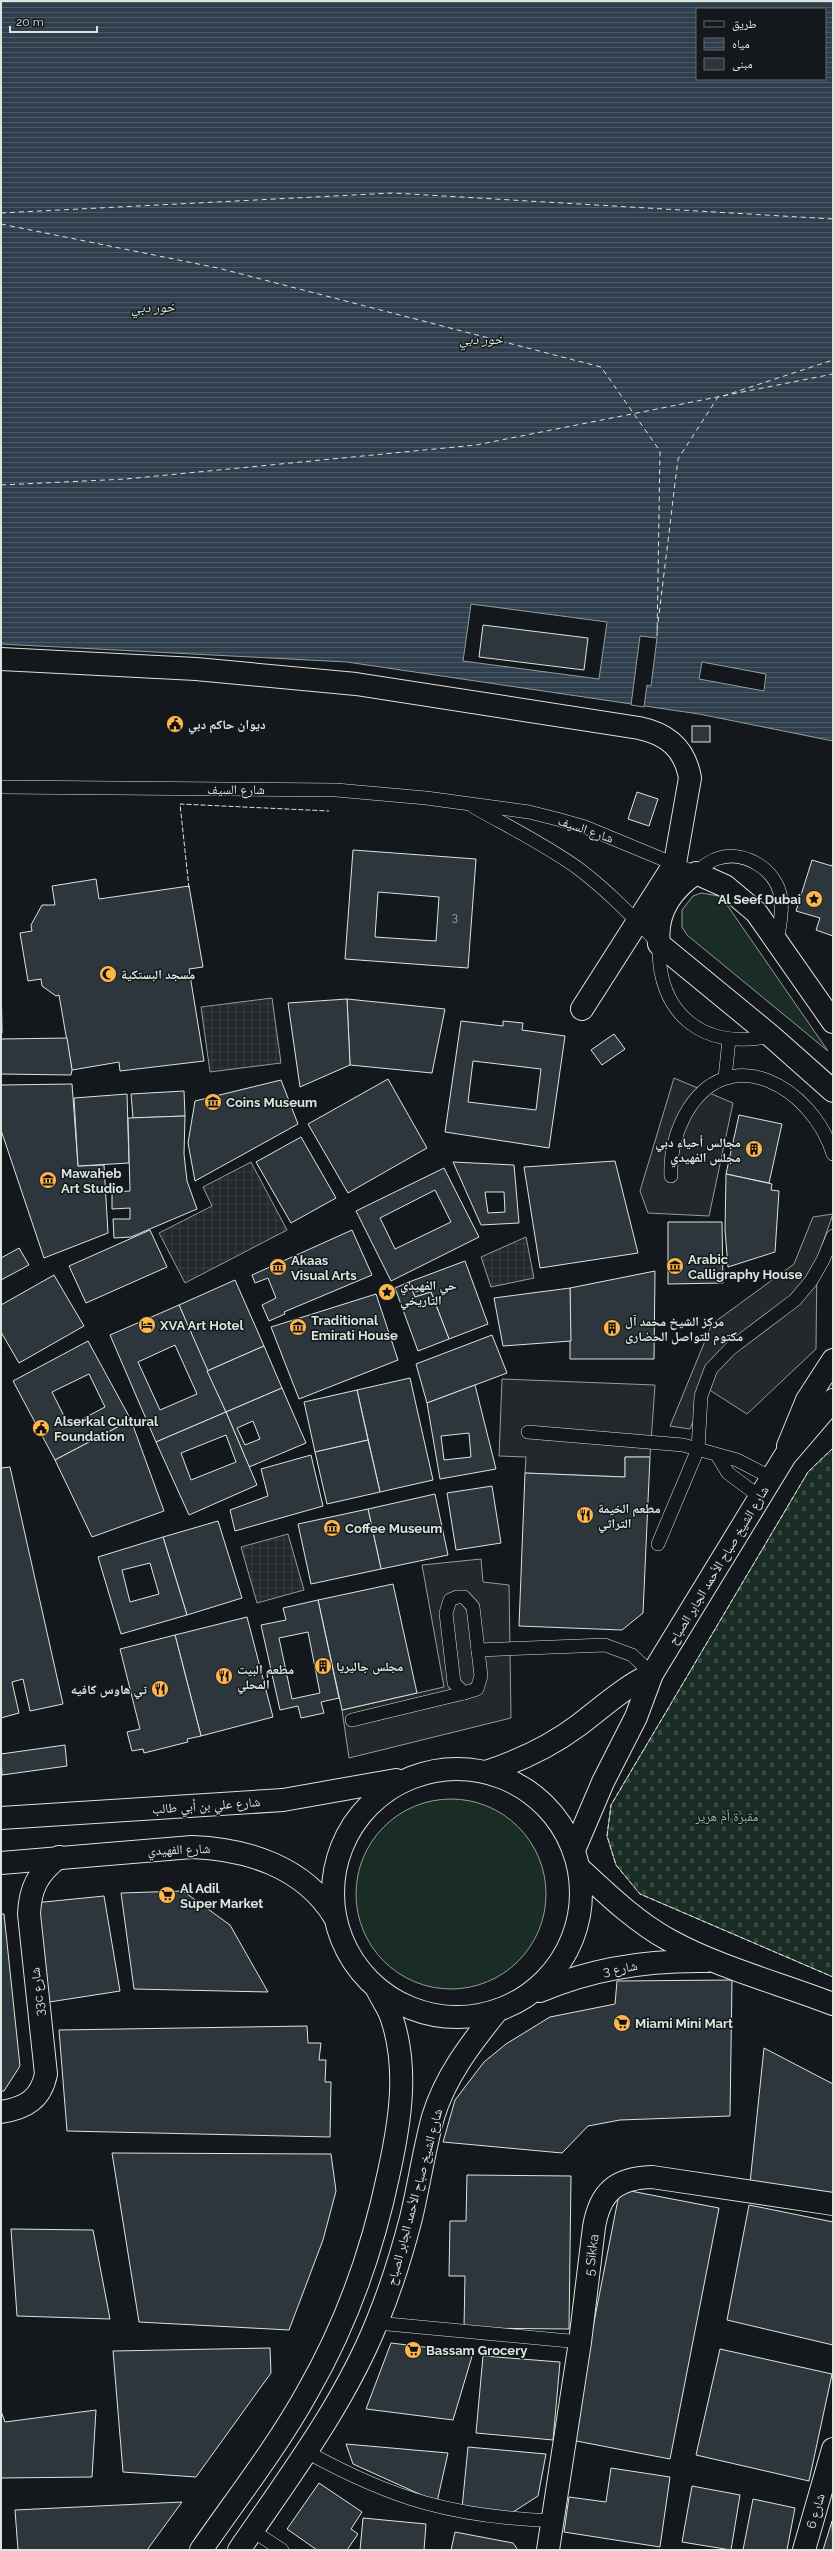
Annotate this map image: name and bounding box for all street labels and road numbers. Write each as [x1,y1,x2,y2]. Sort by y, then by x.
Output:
street label: شارع السيف [207,782,265,799]
street label: شارع السيف [555,813,616,848]
street label: شارع الشيخ صباح الأحمد الجابر الصباح [665,1483,774,1648]
street label: شارع علي بن أبي طالب [151,1794,261,1820]
street label: شارع الفهيدي [147,1841,211,1861]
street label: شارع 3 [602,1958,639,1981]
street label: 33c شارع [27,1967,50,2017]
street label: شارع الشيخ صباح الأحمد الجابر الصباح [384,2107,447,2288]
street label: 5 Sikka [581,2233,601,2277]
street label: شارع 6 [803,2492,830,2531]

